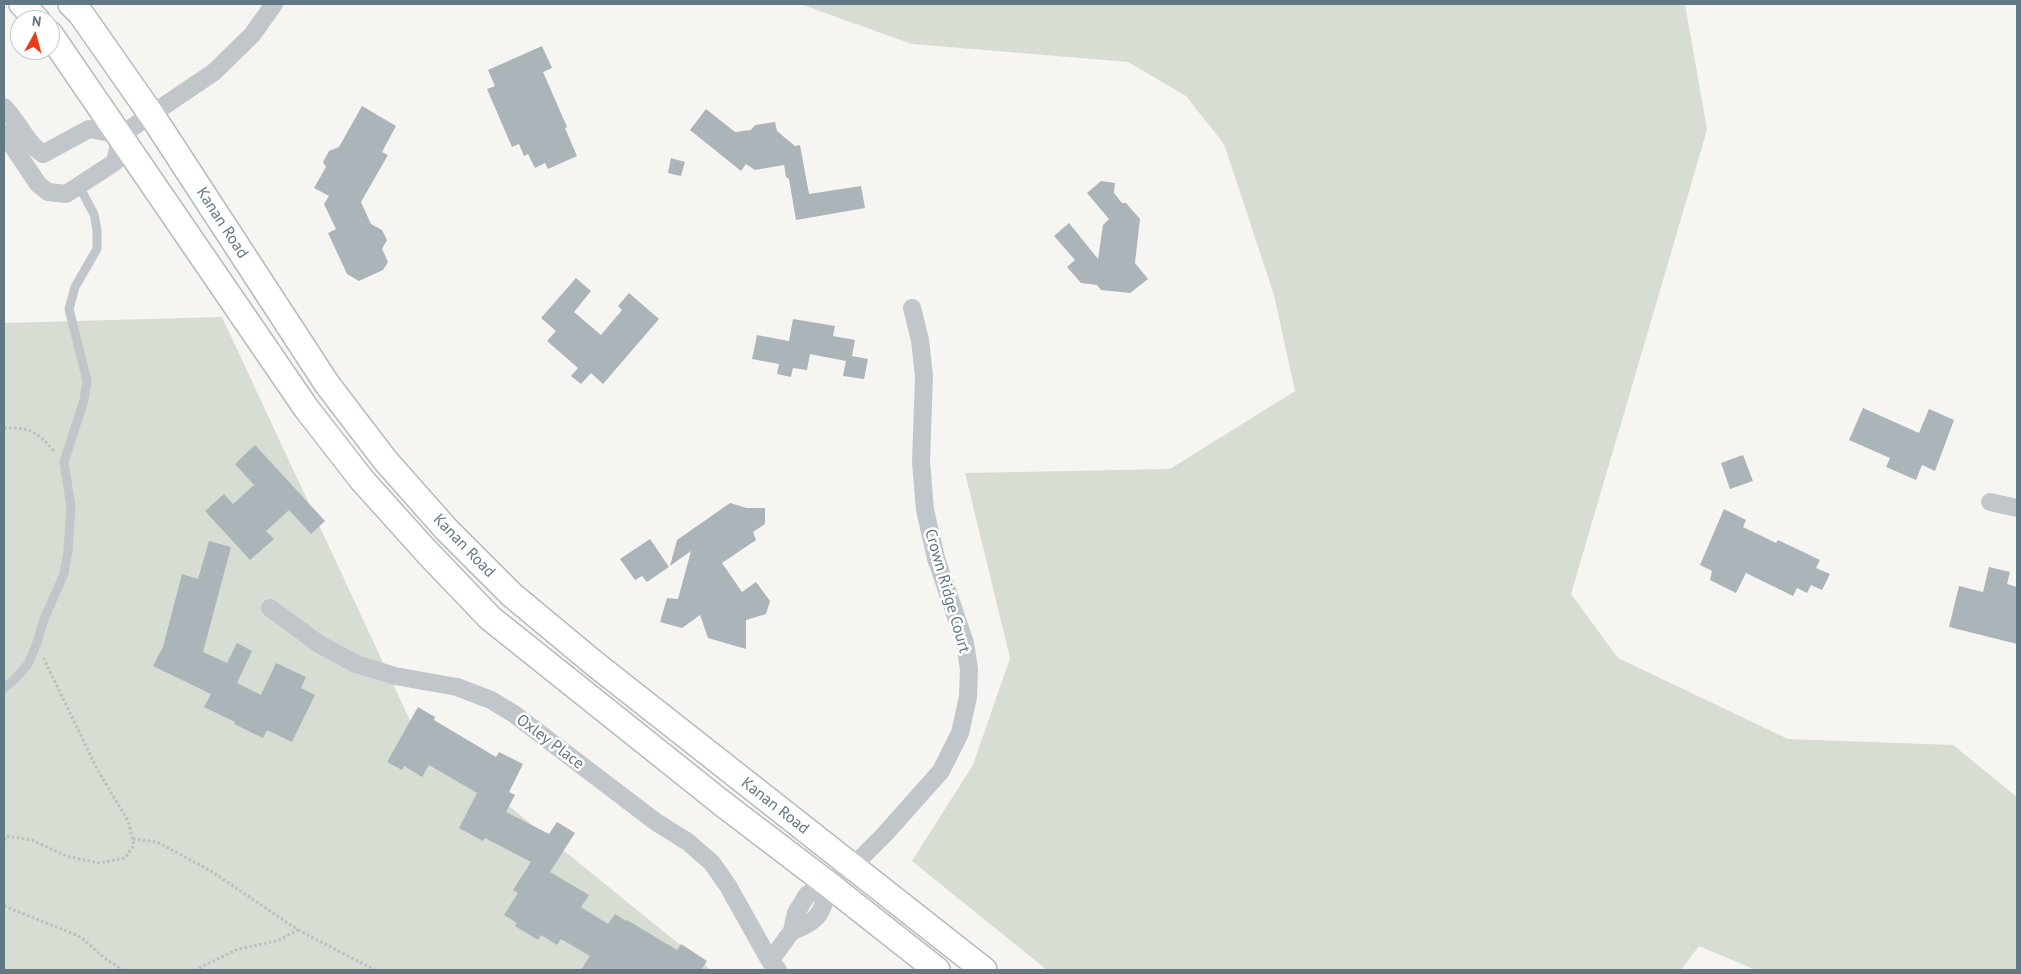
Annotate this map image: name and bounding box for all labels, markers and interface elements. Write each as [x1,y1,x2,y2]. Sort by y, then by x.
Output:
north arrow [10,10,60,60]
text: N [31,12,42,31]
street label: Kanan Road [192,184,252,262]
street label: Kanan Road [429,510,499,582]
street label: Crown Ridge Court [920,527,974,655]
street label: Oxley Place [513,710,587,774]
street label: Kanan Road [737,774,813,838]

